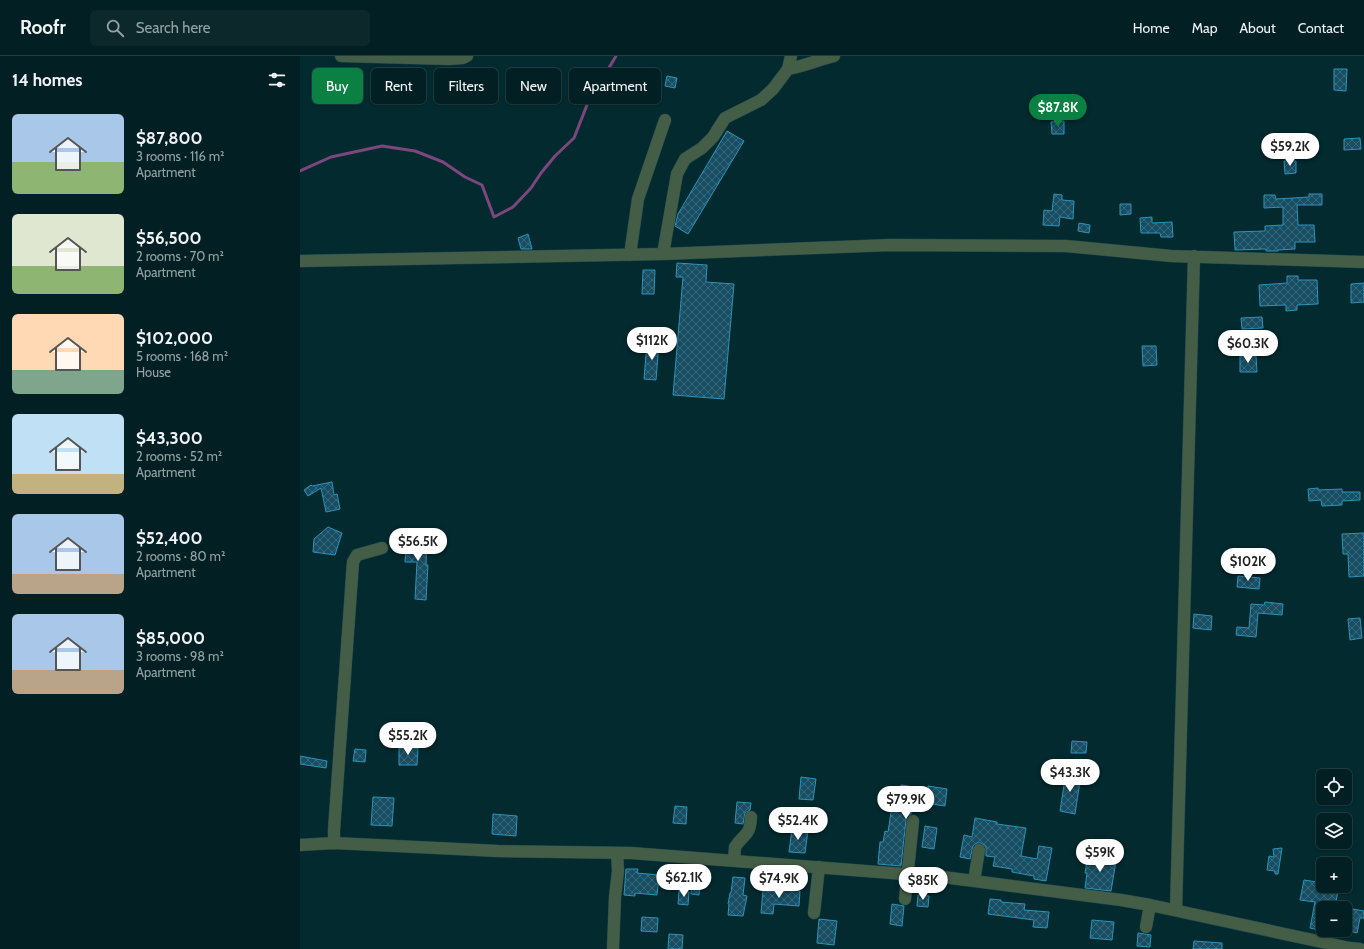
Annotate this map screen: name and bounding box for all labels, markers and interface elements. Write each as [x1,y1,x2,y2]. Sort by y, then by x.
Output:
search box [90,10,370,46]
text: Roofr [20,16,66,39]
icon: search [104,17,126,39]
text: Search here [136,19,210,37]
text: Home [1133,19,1170,37]
text: Map [1192,19,1217,37]
text: About [1239,19,1276,37]
text: Contact [1298,19,1344,37]
chip: Buy [312,68,363,104]
chip: Rent [371,68,426,104]
chip: Filters [434,68,498,104]
chip: New [506,68,561,104]
chip: Apartment [569,68,661,104]
icon: filters [266,69,288,91]
text: 14 homes [12,70,82,90]
pin: $87.8K [1025,94,1091,128]
text: $87.8K [1038,99,1078,115]
text: $87,800 [136,128,202,148]
icon: home [44,130,92,178]
pin: $59.2K [1257,133,1323,167]
text: $59.2K [1270,138,1310,154]
text: 3 rooms · 116 m² [136,148,224,164]
text: Apartment [136,164,196,180]
text: $56,500 [136,228,202,248]
icon: home [44,230,92,278]
text: 2 rooms · 70 m² [136,248,224,264]
text: Apartment [136,264,196,280]
pin: $112K [624,327,680,361]
text: $102,000 [136,328,213,348]
icon: home [44,330,92,378]
pin: $60.3K [1215,330,1281,364]
text: $112K [636,332,668,348]
text: $60.3K [1227,335,1269,351]
text: 5 rooms · 168 m² [136,348,228,364]
text: House [136,364,171,380]
text: $43,300 [136,428,203,448]
icon: home [44,430,92,478]
text: 2 rooms · 52 m² [136,448,222,464]
text: Apartment [136,464,196,480]
text: $52,400 [136,528,203,548]
pin: $56.5K [385,528,451,562]
icon: home [44,530,92,578]
text: $56.5K [398,533,438,549]
text: 2 rooms · 80 m² [136,548,225,564]
pin: $102K [1220,548,1276,582]
text: $102K [1230,553,1266,569]
text: Apartment [136,564,196,580]
text: $85,000 [136,628,205,648]
icon: home [44,630,92,678]
text: 3 rooms · 98 m² [136,648,224,664]
text: Apartment [136,664,196,680]
pin: $55.2K [375,722,441,756]
text: $55.2K [388,727,428,743]
pin: $43.3K [1037,759,1103,793]
text: $43.3K [1050,764,1090,780]
map controls [1316,769,1352,937]
button: locate [1316,769,1352,805]
pin: $79.9K [873,786,939,820]
text: $79.9K [886,791,926,807]
pin: $52.4K [765,807,831,841]
text: $52.4K [778,812,818,828]
button: layers [1316,813,1352,849]
pin: $59K [1076,839,1124,873]
text: $59K [1085,844,1115,860]
button: + [1316,857,1352,893]
pin: $62.1K [651,864,717,898]
pin: $74.9K [746,865,812,899]
pin: $85K [899,867,947,901]
text: $62.1K [665,869,703,885]
text: $74.9K [759,870,799,886]
text: $85K [908,872,938,888]
button: − [1316,901,1352,937]

